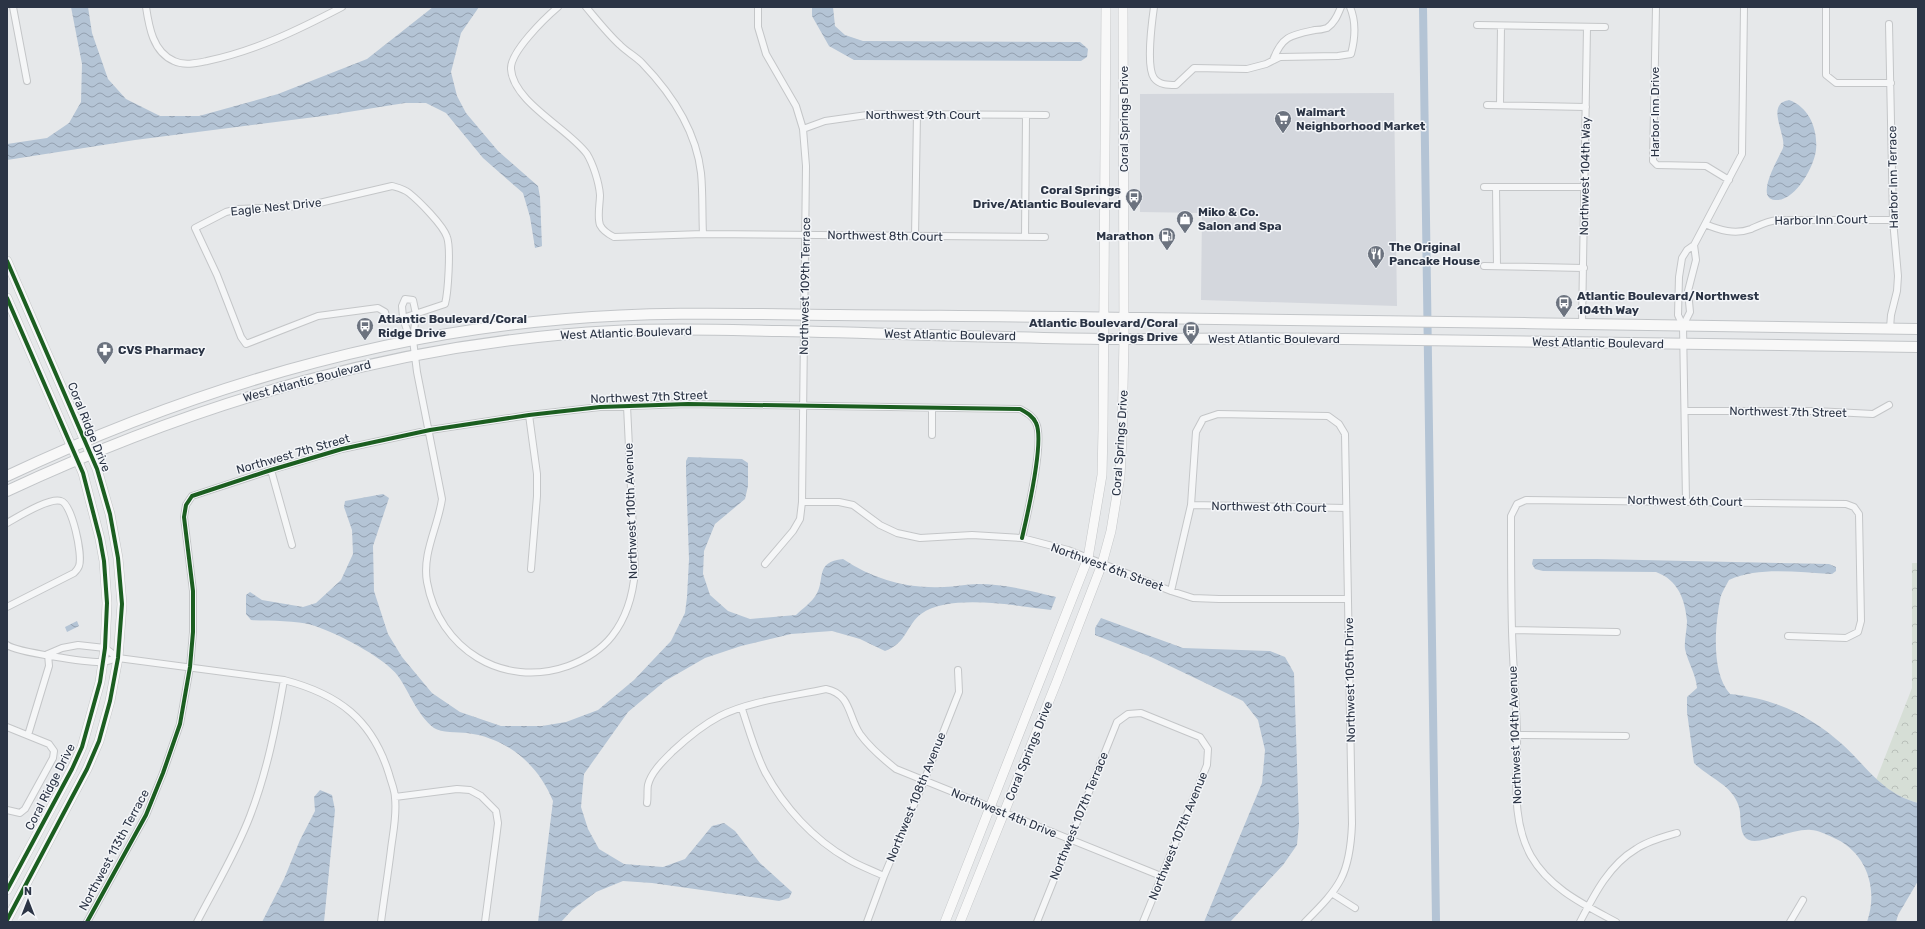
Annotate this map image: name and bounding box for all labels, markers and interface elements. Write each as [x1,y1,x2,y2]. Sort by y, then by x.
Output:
street label: Coral Springs Drive [1117,66,1131,172]
street label: Harbor Inn Drive [1648,66,1662,157]
place label: Walmart Neighborhood Market [1296,105,1426,133]
street label: Northwest 9th Court [865,108,981,122]
supermarket icon: Walmart Neighborhood Market [1273,109,1293,134]
street label: Northwest 104th Way [1577,116,1593,236]
street label: Harbor Inn Terrace [1885,125,1901,229]
place label: Coral Springs Drive/Atlantic Boulevard [973,183,1121,211]
bus stop icon: Coral Springs Drive/Atlantic Boulevard [1124,187,1144,212]
street label: Eagle Nest Drive [230,195,322,219]
place label: Miko & Co. Salon and Spa [1198,205,1282,233]
shop icon: Miko & Co. Salon and Spa [1175,209,1195,234]
street label: Harbor Inn Court [1774,212,1868,228]
street label: Northwest 109th Terrace [797,217,813,355]
fuel station icon: Marathon [1157,226,1177,251]
street label: Northwest 8th Court [827,228,943,244]
place label: Marathon [1096,229,1154,243]
place label: The Original Pancake House [1389,240,1480,268]
restaurant icon: The Original Pancake House [1366,244,1386,269]
place label: Atlantic Boulevard/Northwest 104th Way [1577,289,1760,317]
bus stop icon: Atlantic Boulevard/Northwest 104th Way [1554,293,1574,318]
place label: Atlantic Boulevard/Coral Ridge Drive [378,312,527,340]
bus stop icon: Atlantic Boulevard/Coral Ridge Drive [355,316,375,341]
place label: Atlantic Boulevard/Coral Springs Drive [1029,316,1178,344]
bus stop icon: Atlantic Boulevard/Coral Springs Drive [1181,320,1201,345]
street label: West Atlantic Boulevard [560,324,692,342]
street label: West Atlantic Boulevard [884,327,1016,343]
street label: West Atlantic Boulevard [1208,332,1340,346]
street label: West Atlantic Boulevard [1532,335,1664,351]
pharmacy icon: CVS Pharmacy [95,340,115,365]
place label: CVS Pharmacy [118,343,205,357]
street label: West Atlantic Boulevard [241,357,373,405]
street label: Coral Ridge Drive [65,380,113,474]
street label: Northwest 7th Street [590,388,708,406]
street label: Coral Springs Drive [1109,389,1131,496]
street label: Northwest 7th Street [1729,404,1847,420]
street label: Northwest 7th Street [235,431,352,477]
street label: Northwest 110th Avenue [622,442,640,579]
street label: Northwest 6th Court [1627,493,1743,509]
street label: Northwest 6th Court [1211,499,1327,515]
street label: Northwest 6th Street [1049,540,1165,594]
street label: Northwest 105th Drive [1342,617,1358,743]
street label: Northwest 104th Avenue [1506,665,1524,804]
street label: Coral Springs Drive [1003,699,1055,803]
street label: Northwest 108th Avenue [884,730,949,864]
street label: Coral Ridge Drive [22,741,78,833]
street label: Northwest 107th Terrace [1047,750,1111,882]
street label: Northwest 107th Avenue [1146,770,1210,902]
street label: Northwest 4th Drive [949,785,1059,841]
street label: Northwest 113th Terrace [76,787,152,913]
north arrow [8,881,48,921]
text: N [24,885,32,898]

